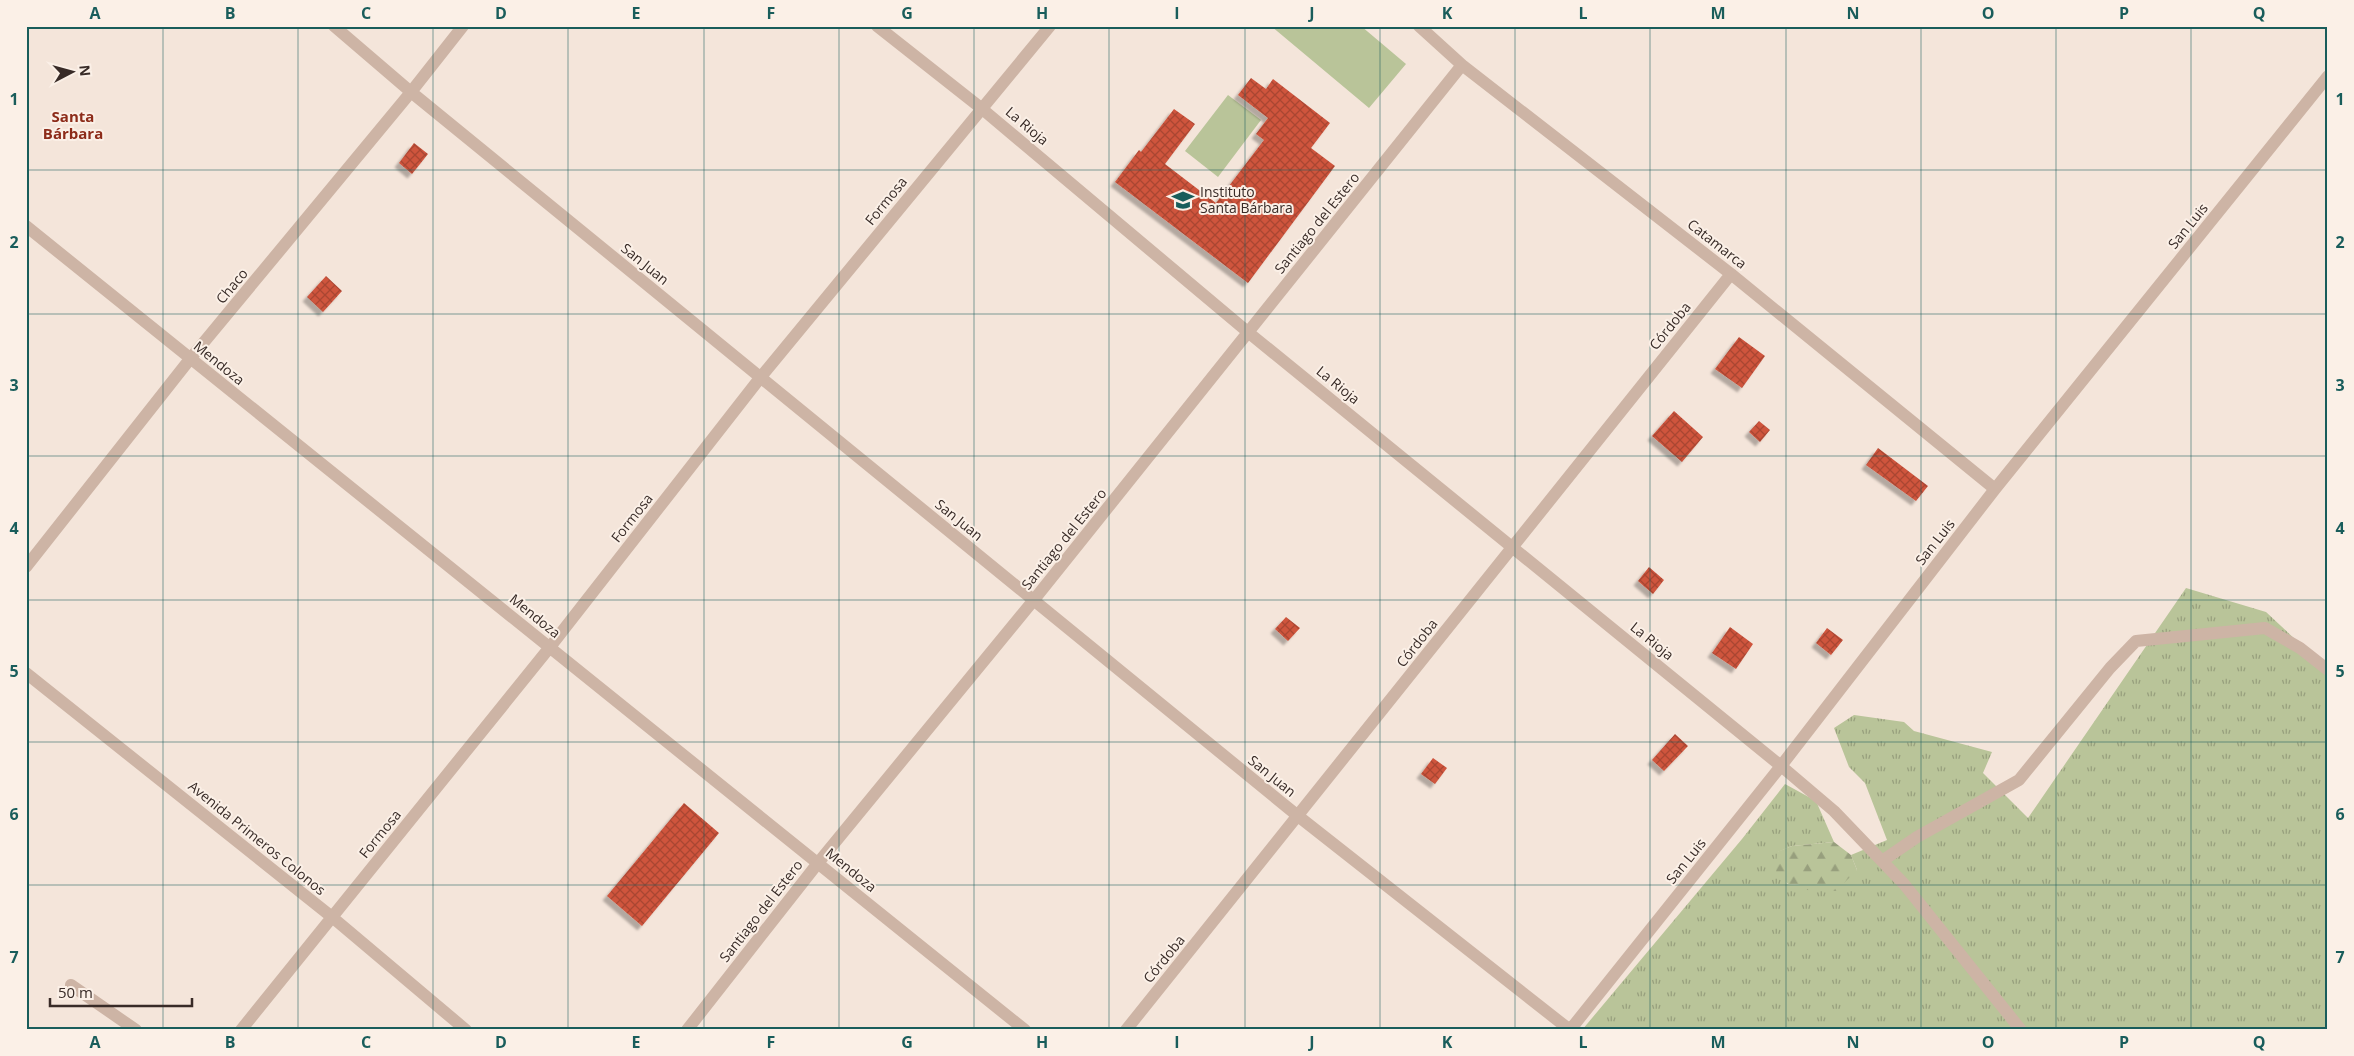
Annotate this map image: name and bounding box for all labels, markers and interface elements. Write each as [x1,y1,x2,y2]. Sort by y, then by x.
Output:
text: A [89,2,101,24]
text: B [225,2,235,24]
text: C [361,2,371,24]
text: D [495,2,507,24]
text: E [632,2,641,24]
text: F [767,2,775,24]
text: G [901,2,913,24]
text: H [1036,2,1048,24]
text: I [1174,2,1180,24]
text: J [1307,2,1315,24]
text: K [1442,2,1453,24]
text: L [1578,2,1588,24]
text: M [1710,2,1726,24]
text: N [1846,2,1860,24]
text: O [1982,2,1994,24]
text: P [2119,2,2129,24]
text: Q [2253,2,2265,24]
north arrow [48,48,98,98]
text: N [75,64,95,77]
text: 1 [9,88,19,110]
text: 1 [2335,88,2345,110]
street label: La Rioja [1002,102,1053,149]
district label: Santa Bárbara [43,106,103,143]
street label: Santiago del Estero [1270,168,1363,277]
street label: Formosa [860,172,911,229]
place label: Instituto Santa Bárbara [1200,182,1293,217]
school or university icon: Instituto Santa Bárbara [1170,187,1196,213]
street label: San Luis [2163,199,2212,253]
street label: Catamarca [1684,214,1751,273]
text: 2 [9,231,19,253]
text: 2 [2335,231,2345,253]
street label: San Juan [617,238,673,289]
street label: Chaco [211,264,252,307]
street label: Córdoba [1645,298,1695,354]
street label: Mendoza [190,336,249,389]
street label: La Rioja [1313,361,1364,408]
text: 3 [9,374,19,396]
text: 3 [2335,374,2345,396]
street label: Santiago del Estero [1017,484,1110,593]
street label: Formosa [607,489,657,546]
street label: San Juan [931,494,987,545]
street label: San Luis [1911,514,1959,569]
text: 4 [9,517,19,539]
text: 4 [2335,517,2345,539]
street label: Mendoza [506,589,565,642]
street label: Córdoba [1392,615,1441,671]
street label: La Rioja [1627,617,1678,664]
text: 5 [9,660,19,682]
text: 5 [2335,660,2345,682]
street label: San Juan [1244,750,1300,801]
street label: Avenida Primeros Colonos [185,776,330,899]
text: 6 [9,803,19,825]
text: 6 [2335,803,2345,825]
street label: Formosa [354,805,405,862]
street label: San Luis [1661,834,1710,888]
street label: Mendoza [822,843,881,896]
street label: Santiago del Estero [715,856,807,966]
street label: Córdoba [1139,931,1189,987]
text: 7 [9,946,19,968]
text: 7 [2335,946,2345,968]
scale bar [50,976,192,1008]
text: 50 m [58,982,93,1002]
text: A [89,1031,101,1053]
text: B [225,1031,235,1053]
text: C [361,1031,371,1053]
text: D [495,1031,507,1053]
text: E [632,1031,641,1053]
text: F [767,1031,775,1053]
text: G [901,1031,913,1053]
text: H [1036,1031,1048,1053]
text: I [1174,1031,1180,1053]
text: J [1307,1031,1315,1053]
text: K [1442,1031,1453,1053]
text: L [1578,1031,1588,1053]
text: M [1710,1031,1726,1053]
text: N [1846,1031,1860,1053]
text: O [1982,1031,1994,1053]
text: P [2119,1031,2129,1053]
text: Q [2253,1031,2265,1053]

